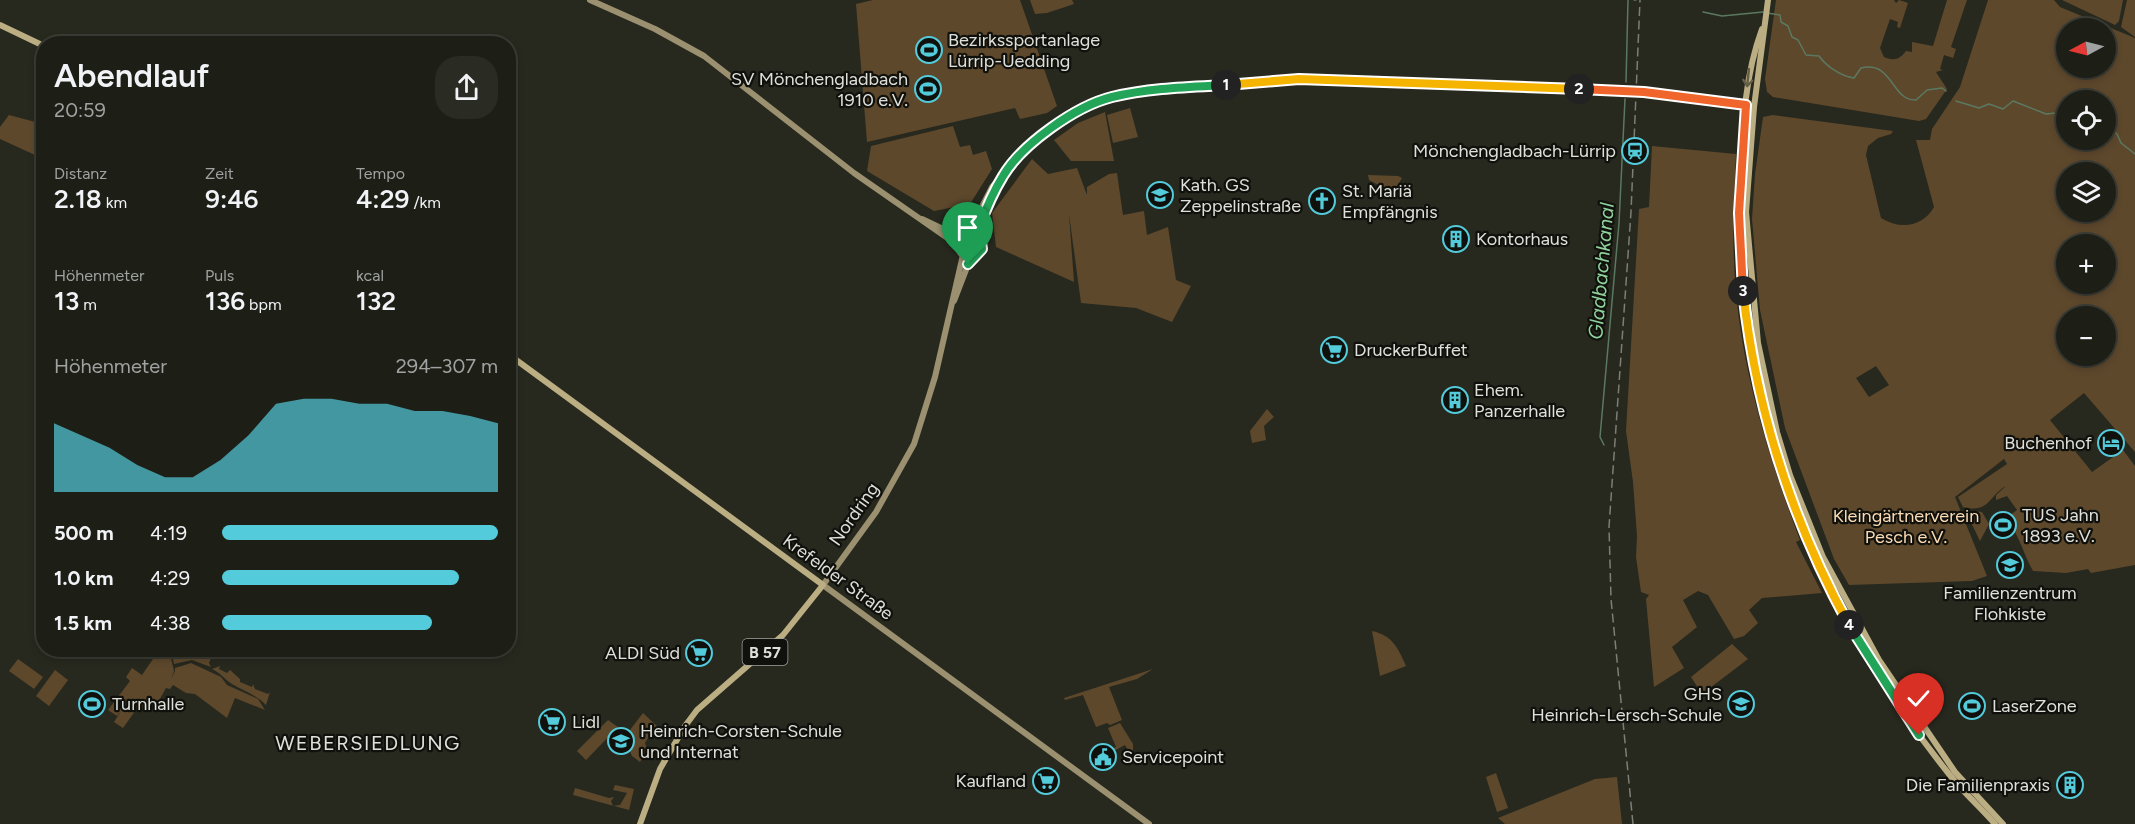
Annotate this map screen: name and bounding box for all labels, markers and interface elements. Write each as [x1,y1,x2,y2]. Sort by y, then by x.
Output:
north arrow [2056,18,2116,78]
map controls [2056,18,2116,366]
place label: Bezirkssportanlage Lürrip-Uedding [948,29,1100,72]
sports icon: Bezirkssportanlage Lürrip-Uedding [914,35,944,65]
text: Abendlauf [54,56,209,95]
button: share [435,56,498,119]
place label: SV Mönchengladbach 1910 e.V. [731,68,908,111]
one-way arrow [1742,68,1753,88]
pin: 1 [1211,70,1241,100]
sports icon: SV Mönchengladbach 1910 e.V. [913,74,943,104]
pin: 2 [1564,74,1594,104]
text: 1 [1223,75,1229,94]
text: 2 [1574,79,1584,98]
button: locate [2056,90,2116,150]
text: 20:59 [54,98,106,122]
station icon: Mönchengladbach-Lürrip [1620,136,1650,166]
place label: Mönchengladbach-Lürrip [1413,140,1616,162]
button: layers [2056,162,2116,222]
text: Distanz [54,164,107,183]
text: Zeit [205,164,234,183]
text: Tempo [356,164,405,183]
place label: Kath. GS Zeppelinstraße [1180,174,1301,217]
school or university icon: Kath. GS Zeppelinstraße [1145,180,1175,210]
place label: St. Mariä Empfängnis [1342,180,1438,223]
text: 2.18 [54,183,102,215]
text: 9:46 [205,183,259,215]
text: 4:29 [356,183,409,215]
church icon: St. Mariä Empfängnis [1307,186,1337,216]
text: km [102,193,127,212]
text: /km [409,193,441,212]
water label: Gladbachkanal [1583,201,1619,340]
pin [942,202,993,264]
icon: arrive [951,211,984,244]
building icon: Kontorhaus [1441,224,1471,254]
place label: Kontorhaus [1476,228,1568,250]
button: + [2056,234,2116,294]
text: Höhenmeter [54,266,144,285]
text: Puls [205,266,234,285]
text: kcal [356,266,384,285]
pin: 3 [1728,276,1758,306]
text: 3 [1739,281,1747,300]
text: 13 [54,285,79,317]
text: 136 [205,285,245,317]
text: 132 [356,285,396,317]
text: m [79,295,97,314]
text: bpm [245,295,282,314]
button: − [2056,306,2116,366]
supermarket icon: DruckerBuffet [1319,335,1349,365]
place label: DruckerBuffet [1354,339,1468,361]
text: Höhenmeter [54,354,167,378]
text: 294–307 m [396,354,498,378]
place label: Ehem. Panzerhalle [1474,379,1565,422]
building icon: Ehem. Panzerhalle [1440,385,1470,415]
hotel icon: Buchenhof [2096,428,2126,458]
place label: Buchenhof [2004,432,2092,454]
street label: Nordring [824,478,884,550]
place label: TUS Jahn 1893 e.V. [2022,504,2099,547]
park label: Kleingärtnerverein Pesch e.V. [1833,505,1979,548]
sports icon: TUS Jahn 1893 e.V. [1988,510,2018,540]
text: 500 m [54,521,114,545]
text: 4:19 [150,521,187,545]
street label: Krefelder Straße [778,530,898,625]
school or university icon: Familienzentrum Flohkiste [1995,550,2025,580]
text: 1.0 km [54,566,113,590]
text: 4:29 [150,566,190,590]
place label: Familienzentrum Flohkiste [1943,582,2077,625]
pin: 4 [1834,610,1864,640]
text: 1.5 km [54,611,112,635]
text: 4:38 [150,611,191,635]
text: 4 [1844,615,1854,634]
supermarket icon: ALDI Süd [684,638,714,668]
road number: B 57 [742,639,788,665]
place label: ALDI Süd [605,642,680,664]
pin [1893,673,1944,735]
icon: check [1902,682,1935,715]
place label: GHS Heinrich-Lersch-Schule [1531,683,1722,726]
sports icon: Turnhalle [77,689,107,719]
school or university icon: GHS Heinrich-Lersch-Schule [1726,689,1756,719]
sports icon: LaserZone [1957,691,1987,721]
place label: Turnhalle [112,693,184,715]
place label: LaserZone [1992,695,2077,717]
supermarket icon: Lidl [537,707,567,737]
place label: Lidl [572,711,600,733]
place label: Heinrich-Corsten-Schule und Internat [640,720,842,763]
school or university icon: Heinrich-Corsten-Schule und Internat [606,726,636,756]
district label: WEBERSIEDLUNG [275,731,461,755]
public building icon: Servicepoint [1088,742,1118,772]
place label: Servicepoint [1122,746,1224,768]
supermarket icon: Kaufland [1031,766,1061,796]
place label: Kaufland [956,770,1026,792]
building icon: Die Familienpraxis [2055,770,2085,800]
place label: Die Familienpraxis [1906,774,2050,796]

